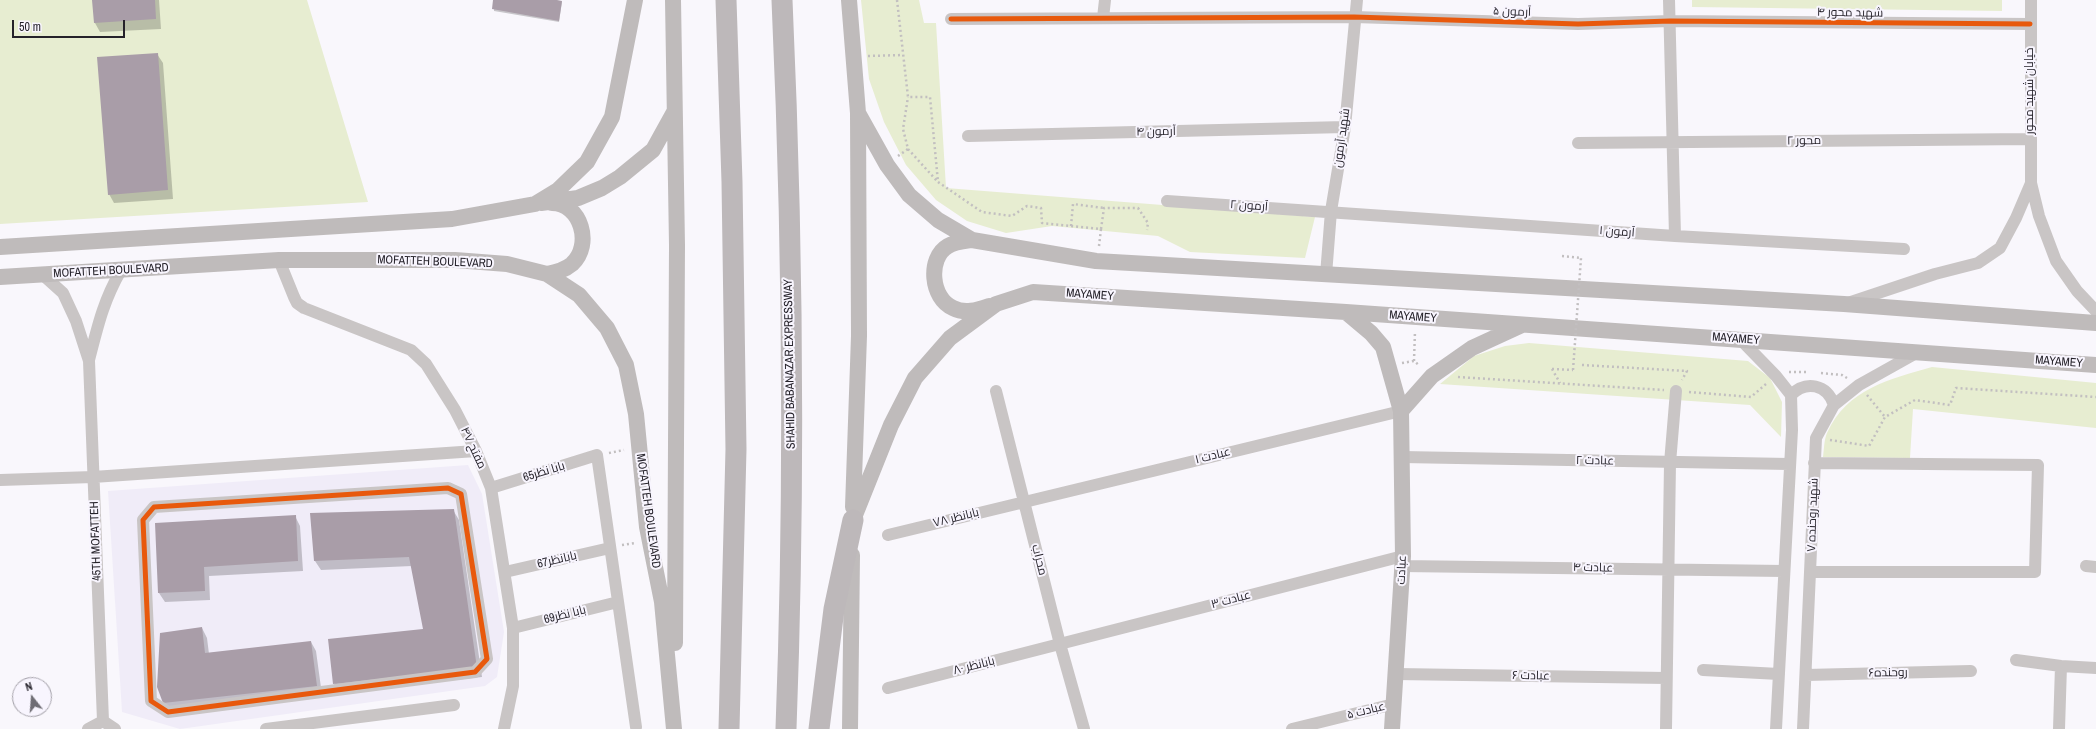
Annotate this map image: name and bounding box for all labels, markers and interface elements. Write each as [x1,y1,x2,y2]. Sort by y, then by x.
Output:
street label: آرمون ۵ [1493,4,1531,20]
street label: شهید محور ۴ [1817,5,1883,21]
scale bar [14,12,127,38]
text: 50 m [19,19,41,35]
street label: خیابان شهید محور [2023,48,2037,134]
street label: شهید آرمون [1331,108,1353,168]
street label: آرمون ۴ [1136,124,1176,140]
street label: محور ۲ [1787,134,1821,148]
street label: آرمون ۲ [1230,197,1268,215]
street label: آرمون ۱ [1599,224,1635,240]
street label: MOFATTEH BOULEVARD [377,253,493,271]
street label: MOFATTEH BOULEVARD [53,261,169,281]
street label: SHAHID BABANAZAR EXPRESSWAY [781,279,799,449]
street label: MAYAMEY [1066,286,1114,304]
street label: MAYAMEY [1389,308,1437,326]
street label: MAYAMEY [1712,330,1760,348]
street label: MAYAMEY [2035,353,2083,371]
street label: مفتح ۴۷ [457,425,489,471]
street label: عبادت ۱ [1194,445,1232,467]
street label: MOFATTEH BOULEVARD [633,453,663,569]
street label: عبادت ۲ [1576,453,1614,469]
street label: بابا نظر65 [521,459,567,485]
street label: شهید روحنده ۷ [1805,478,1821,552]
street label: 45TH MOFATTEH [87,501,105,581]
street label: بابانظر ۷۸ [931,505,981,531]
street label: محراب [1028,543,1050,577]
street label: بابانظر67 [536,548,578,572]
street label: عبادت [1394,555,1410,585]
street label: عبادت ۴ [1573,560,1613,576]
street label: عبادت ۳ [1210,588,1252,612]
street label: بابا نظر69 [542,603,588,627]
street label: بابانظر ۸۰ [952,654,996,678]
street label: روحنده۶ [1868,665,1908,681]
street label: عبادت ۶ [1512,668,1550,684]
north arrow [12,677,52,717]
text: N [24,679,34,694]
street label: عبادت ۵ [1345,699,1387,723]

